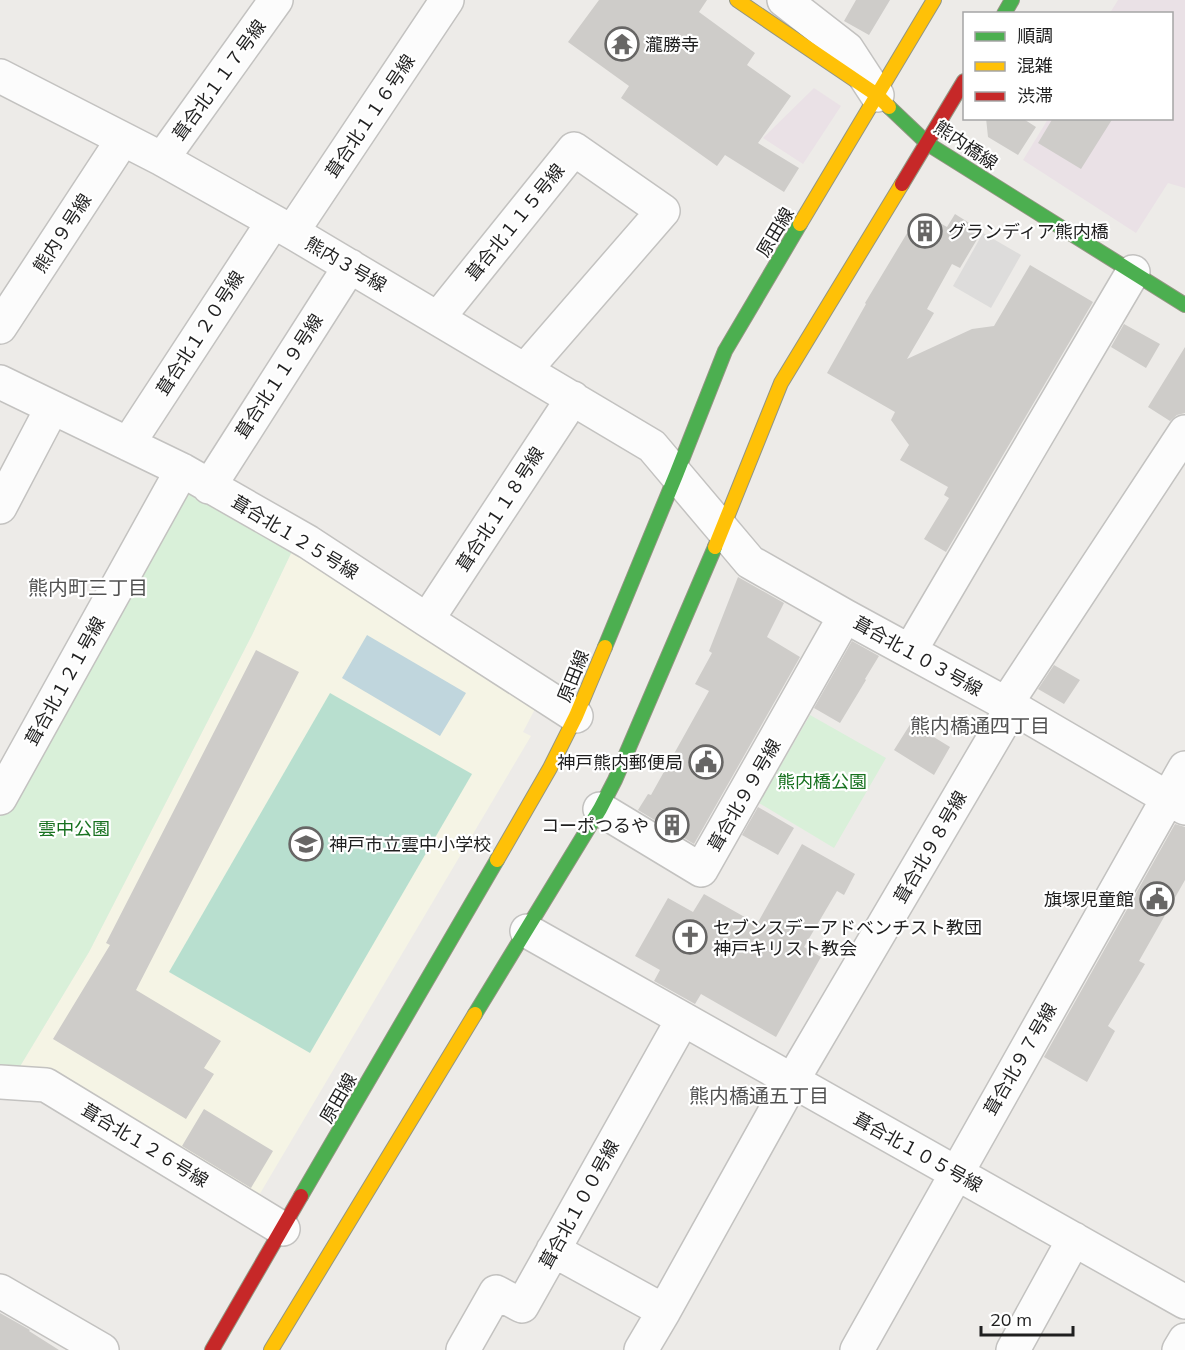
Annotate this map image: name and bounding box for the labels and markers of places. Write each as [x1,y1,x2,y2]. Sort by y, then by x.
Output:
temple icon: 瀧勝寺 [604,26,640,62]
place label: 瀧勝寺 [645,33,699,56]
building icon: グランディア熊内橋 [907,213,943,249]
place label: グランディア熊内橋 [948,220,1109,243]
public building icon: 神戸熊内郵便局 [688,744,724,780]
place label: 神戸熊内郵便局 [557,751,683,774]
building icon: コーポつるや [654,807,690,843]
place label: コーポつるや [541,814,649,837]
school or university icon: 神戸市立雲中小学校 [288,826,324,862]
place label: 神戸市立雲中小学校 [329,833,491,856]
public building icon: 旗塚児童館 [1139,881,1175,917]
place label: 旗塚児童館 [1044,888,1134,911]
place label: セブンスデーアドベンチスト教団 神戸キリスト教会 [713,916,982,960]
church icon: セブンスデーアドベンチスト教団 神戸キリスト教会 [672,919,708,955]

